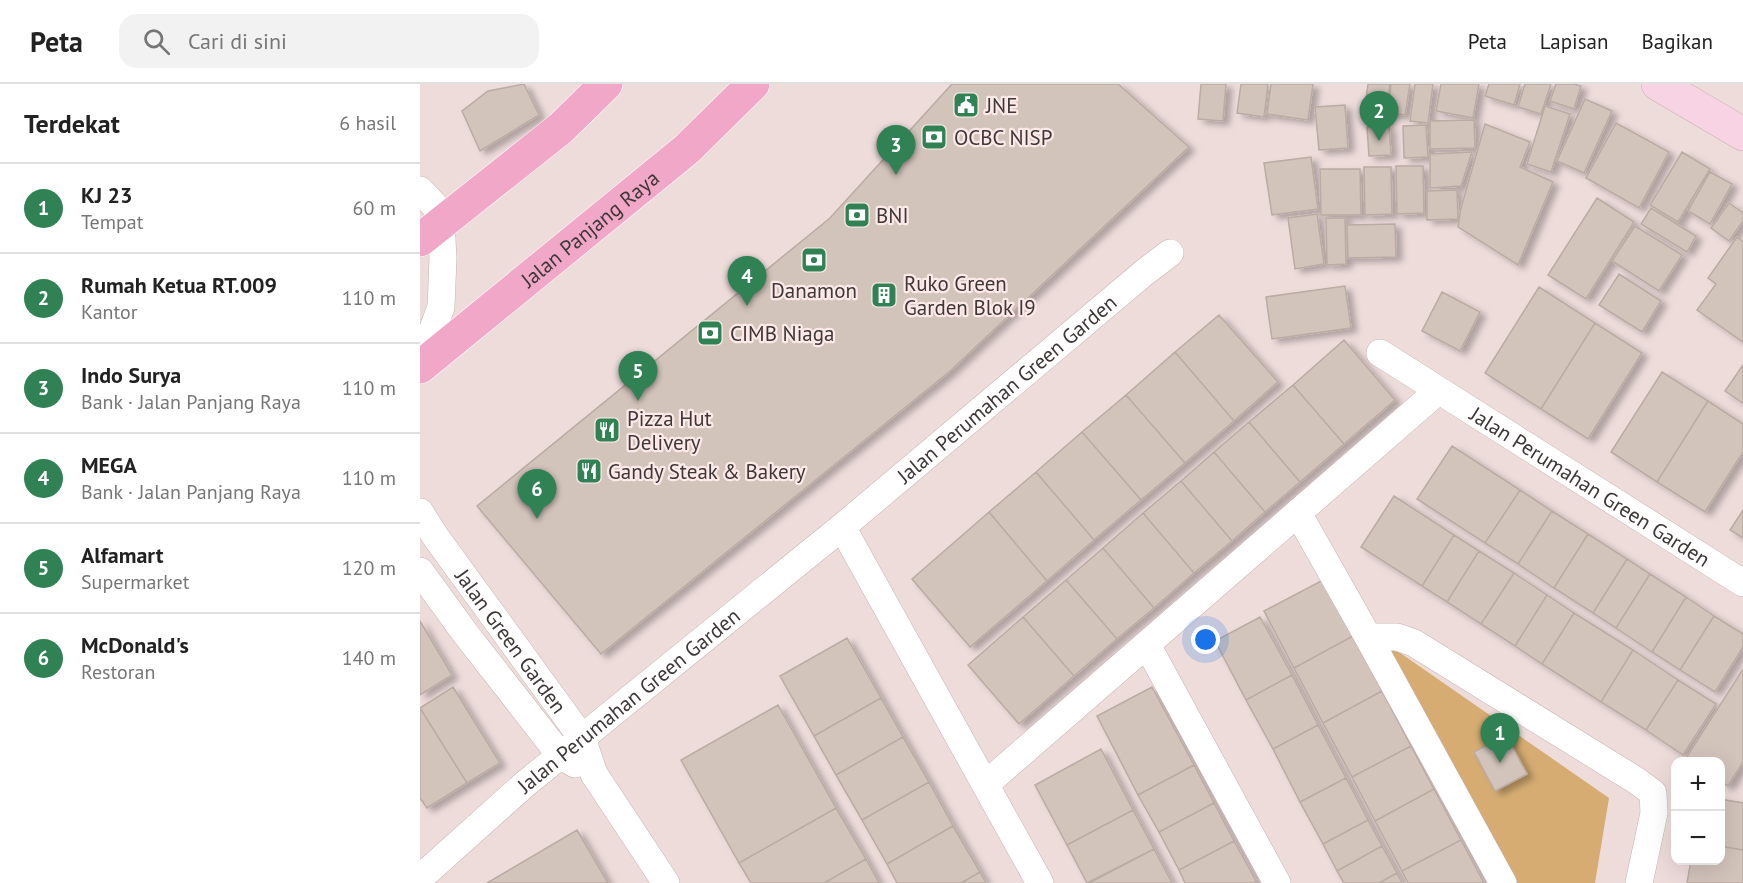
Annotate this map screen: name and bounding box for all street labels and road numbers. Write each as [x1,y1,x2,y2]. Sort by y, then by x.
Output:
street label: Jalan Panjang Raya [514,164,664,294]
street label: Jalan Perumahan Green Garden [890,288,1122,489]
street label: Jalan Perumahan Green Garden [1464,400,1715,572]
street label: Jalan Green Garden [449,562,573,718]
street label: Jalan Perumahan Green Garden [510,602,745,799]

